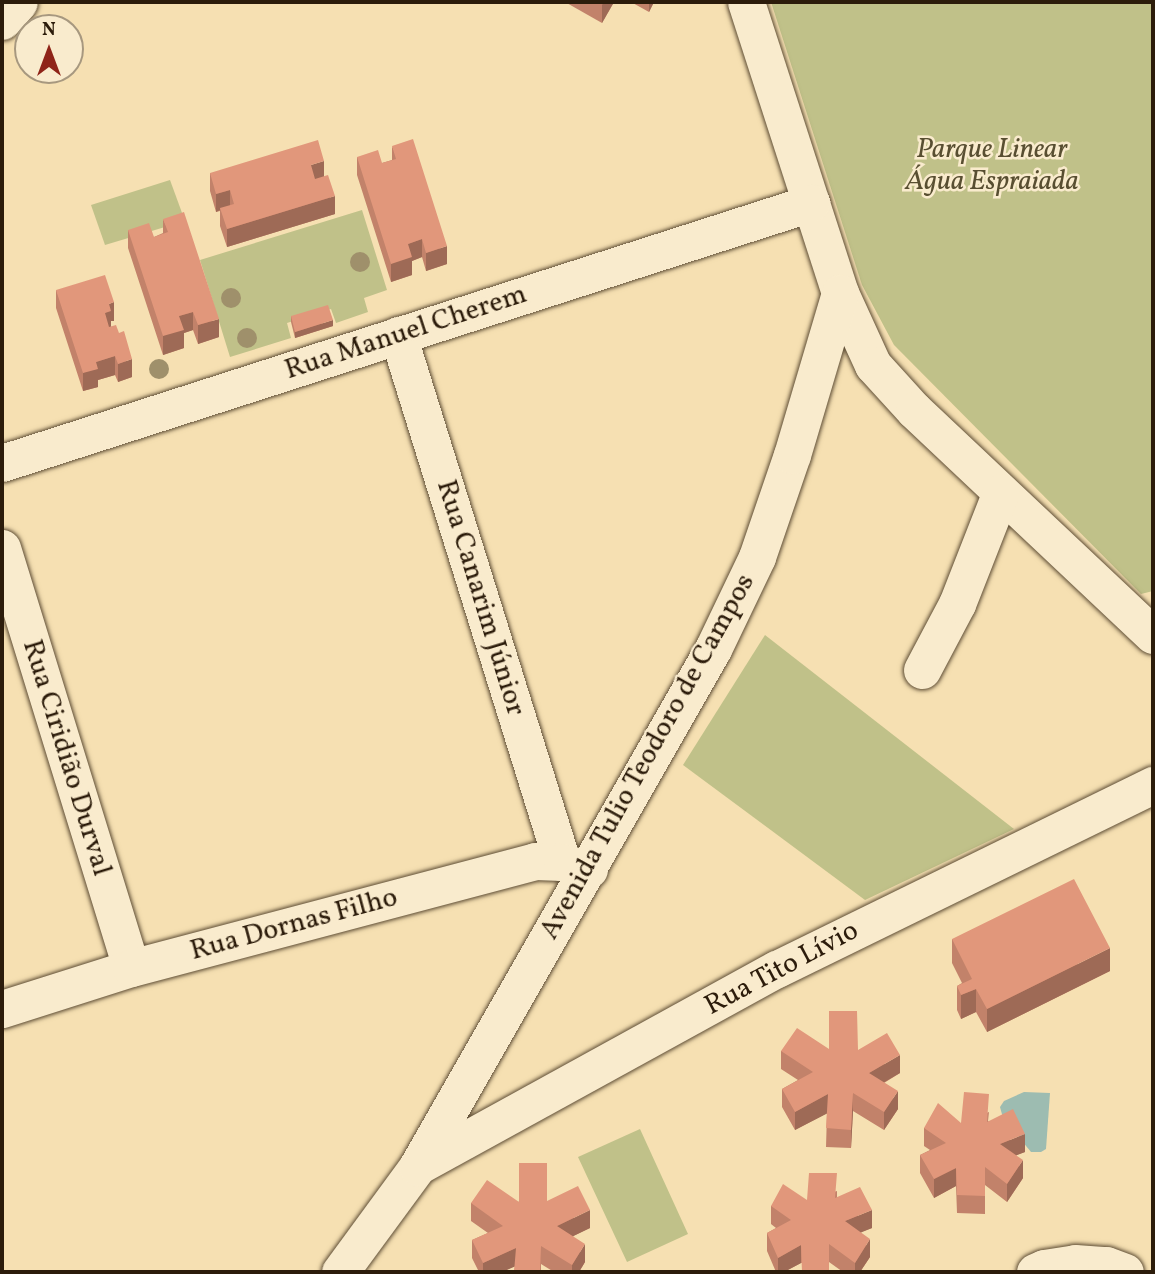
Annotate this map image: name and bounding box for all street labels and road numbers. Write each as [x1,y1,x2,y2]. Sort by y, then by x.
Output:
street label: Rua Manuel Cherem [281,278,531,388]
street label: Rua Canarim Júnior [428,476,532,720]
street label: Avenida Tulio Teodoro de Campos [533,568,763,946]
street label: Rua Ciridião Durval [14,636,118,880]
street label: Rua Dornas Filho [187,881,401,969]
street label: Rua Tito Lívio [699,914,865,1024]

